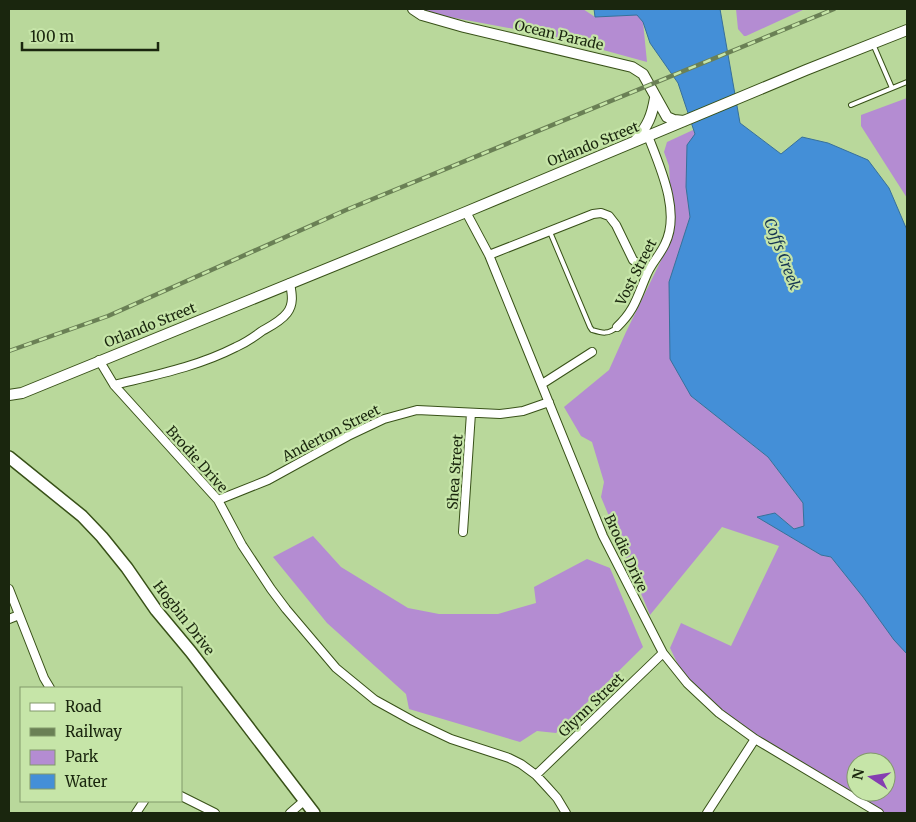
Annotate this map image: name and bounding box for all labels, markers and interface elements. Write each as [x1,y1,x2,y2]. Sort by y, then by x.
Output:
street label: Ocean Parade [513,16,605,54]
scale bar [22,20,159,52]
text: 100 m [30,27,74,46]
street label: Orlando Street [545,117,642,171]
water label: Coffs Creek [760,215,805,293]
street label: Vost Street [611,235,661,309]
street label: Orlando Street [102,298,199,352]
street label: Anderton Street [278,400,383,466]
street label: Brodie Drive [162,422,232,496]
street label: Shea Street [443,433,467,510]
street label: Brodie Drive [600,511,652,595]
street label: Hogbin Drive [149,577,219,659]
street label: Glynn Street [554,669,628,741]
legend [20,687,182,802]
text: Road [65,697,101,716]
text: Railway [65,722,122,741]
text: Park [65,747,99,766]
north arrow [846,752,896,802]
text: N [848,767,868,782]
text: Water [64,772,108,791]

